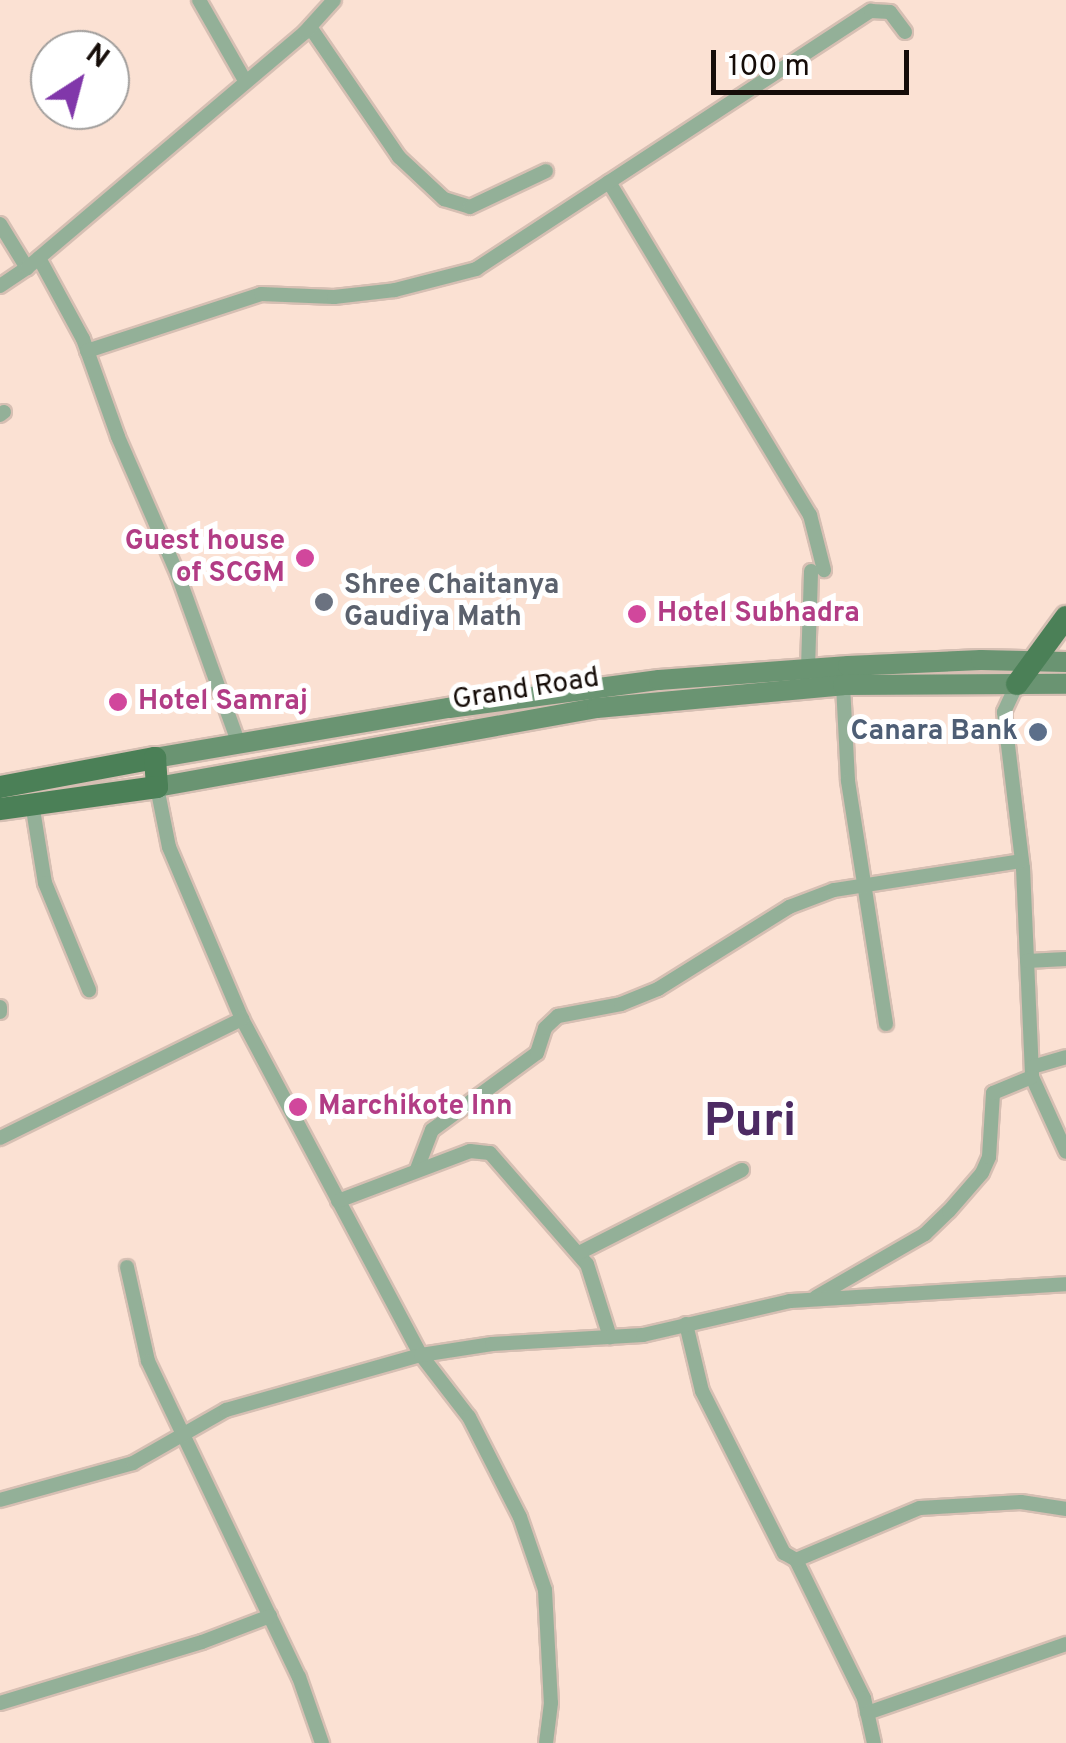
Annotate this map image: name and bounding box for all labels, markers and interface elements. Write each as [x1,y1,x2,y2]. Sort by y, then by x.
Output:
north arrow [30,30,130,130]
scale bar [716,30,914,92]
text: N [78,37,115,78]
text: 100 m [728,49,810,86]
place label: Guest house of SCGM [125,525,285,591]
marker: Guest house of SCGM [294,547,316,569]
place label: Shree Chaitanya Gaudiya Math [344,569,559,635]
marker: Shree Chaitanya Gaudiya Math [313,591,335,613]
place label: Hotel Subhadra [657,597,860,631]
marker: Hotel Subhadra [626,603,648,625]
street label: Grand Road [450,662,602,718]
place label: Hotel Samraj [138,685,308,719]
marker: Hotel Samraj [107,691,129,713]
place label: Canara Bank [851,715,1018,749]
marker: Canara Bank [1027,721,1049,743]
place label: Marchikote Inn [318,1090,513,1124]
district label: Puri [704,1095,796,1153]
marker: Marchikote Inn [287,1096,309,1118]

